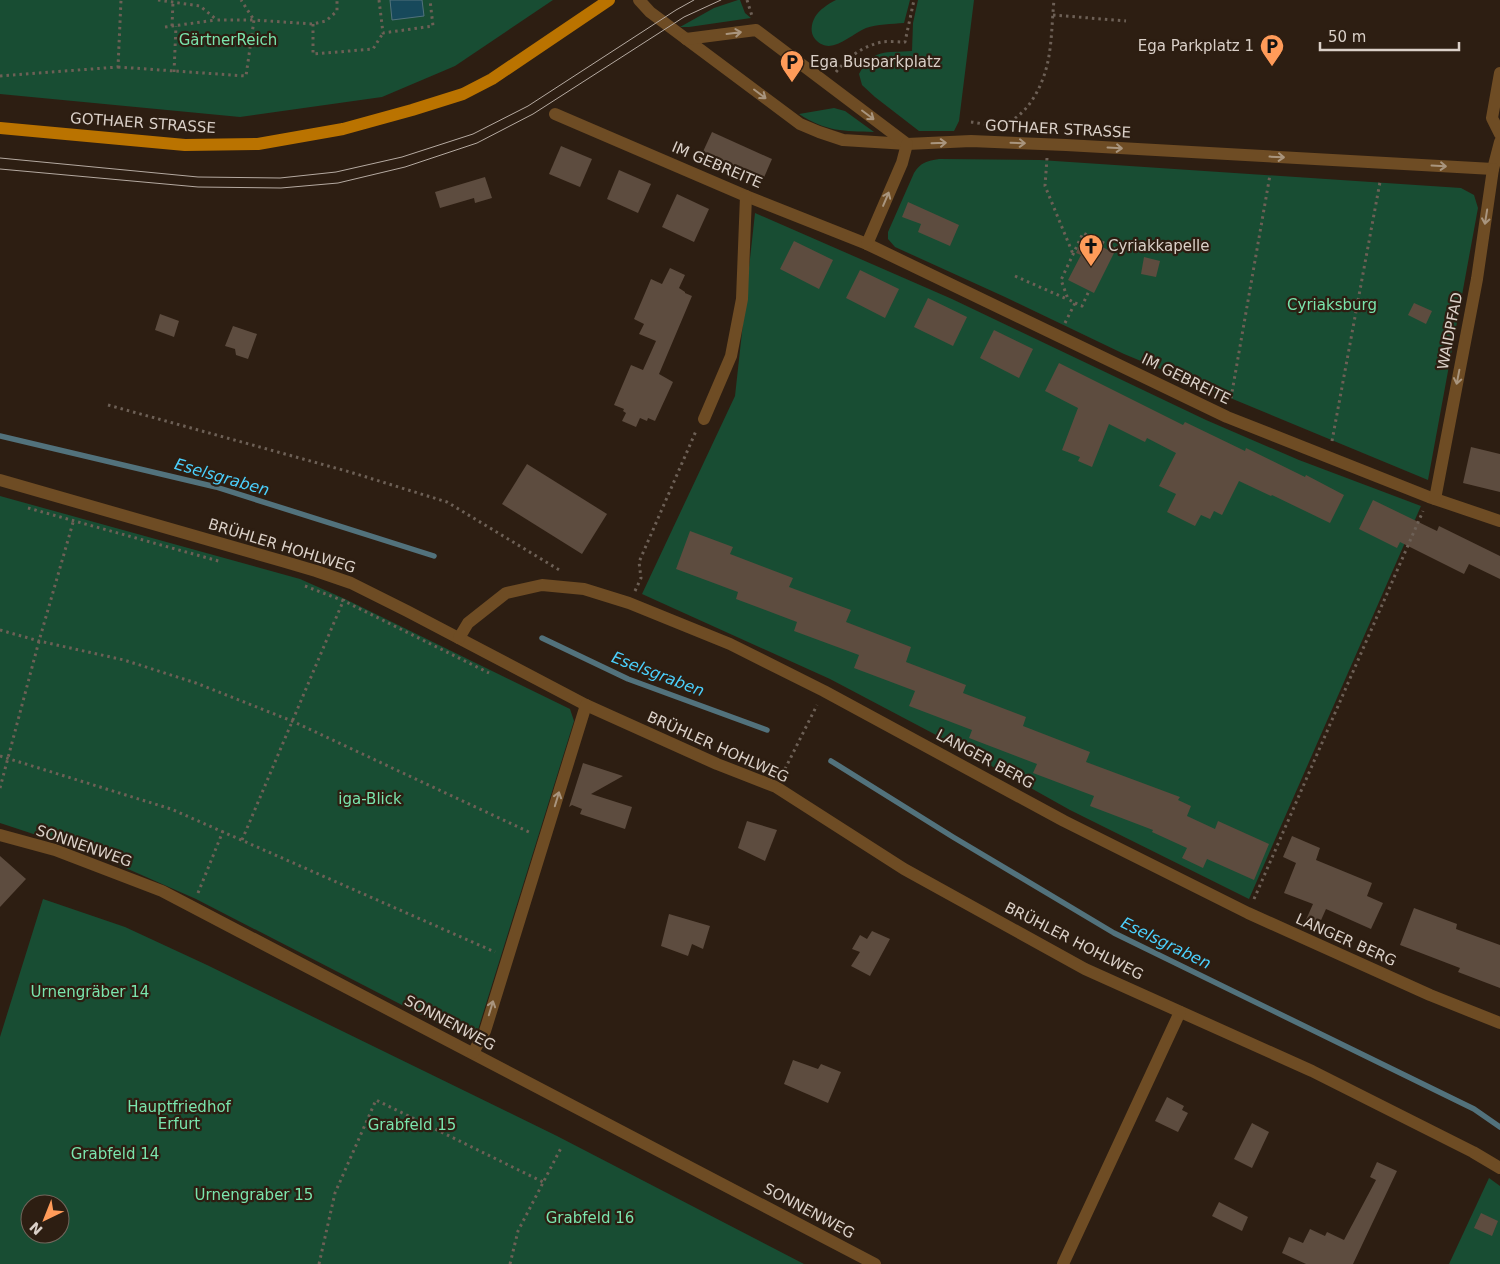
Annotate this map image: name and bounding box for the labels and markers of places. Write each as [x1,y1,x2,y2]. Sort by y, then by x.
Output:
parking icon: Ega Parkplatz 1 [1259,33,1285,67]
place label: Ega Parkplatz 1 [1138,37,1254,55]
parking icon: Ega Busparkplatz [779,49,805,83]
place label: Ega Busparkplatz [810,53,941,71]
church icon: Cyriakkapelle [1078,233,1104,267]
place label: Cyriakkapelle [1108,237,1210,255]

